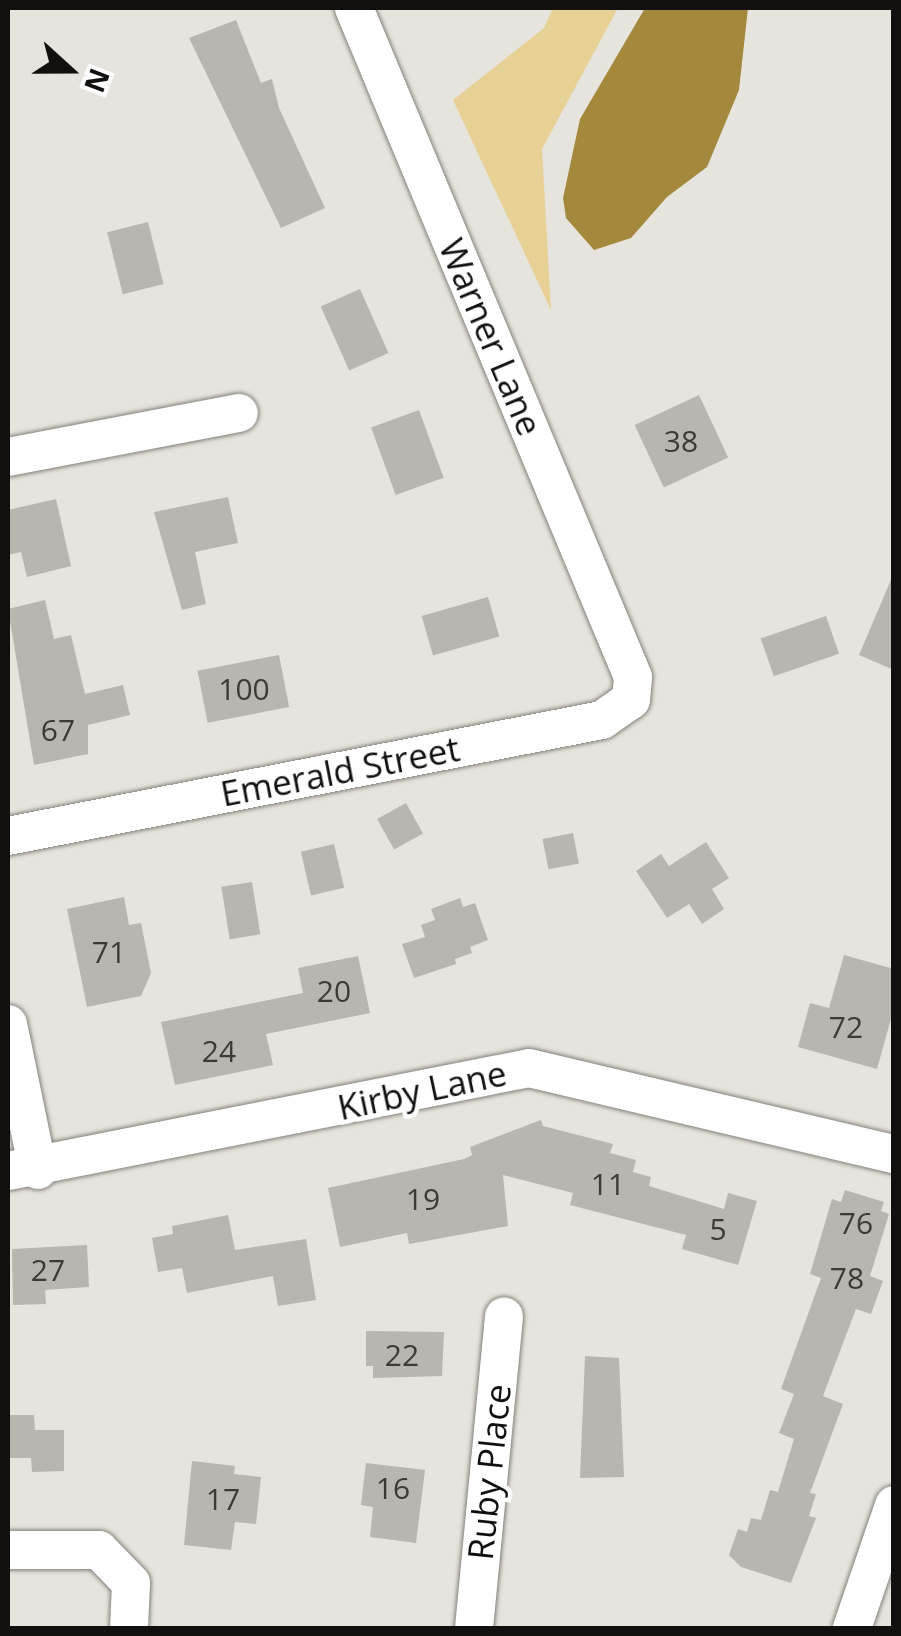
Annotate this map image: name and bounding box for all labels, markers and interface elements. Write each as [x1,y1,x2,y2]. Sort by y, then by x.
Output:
north arrow [20,20,120,120]
text: N [76,63,120,98]
street label: Warner Lane [431,232,551,442]
house number: 38 [664,423,698,459]
house number: 100 [218,671,270,707]
house number: 67 [41,712,75,748]
street label: Emerald Street [217,727,463,815]
house number: 71 [92,934,126,970]
house number: 20 [317,973,351,1009]
house number: 72 [829,1009,863,1045]
house number: 24 [202,1033,236,1069]
street label: Kirby Lane [334,1052,510,1128]
house number: 11 [591,1166,625,1202]
house number: 19 [406,1181,440,1217]
house number: 76 [839,1205,873,1241]
house number: 5 [709,1211,727,1247]
house number: 27 [31,1252,65,1288]
house number: 78 [830,1260,864,1296]
house number: 22 [385,1337,419,1373]
street label: Ruby Place [459,1382,519,1562]
house number: 16 [376,1470,410,1506]
house number: 17 [206,1481,240,1517]

